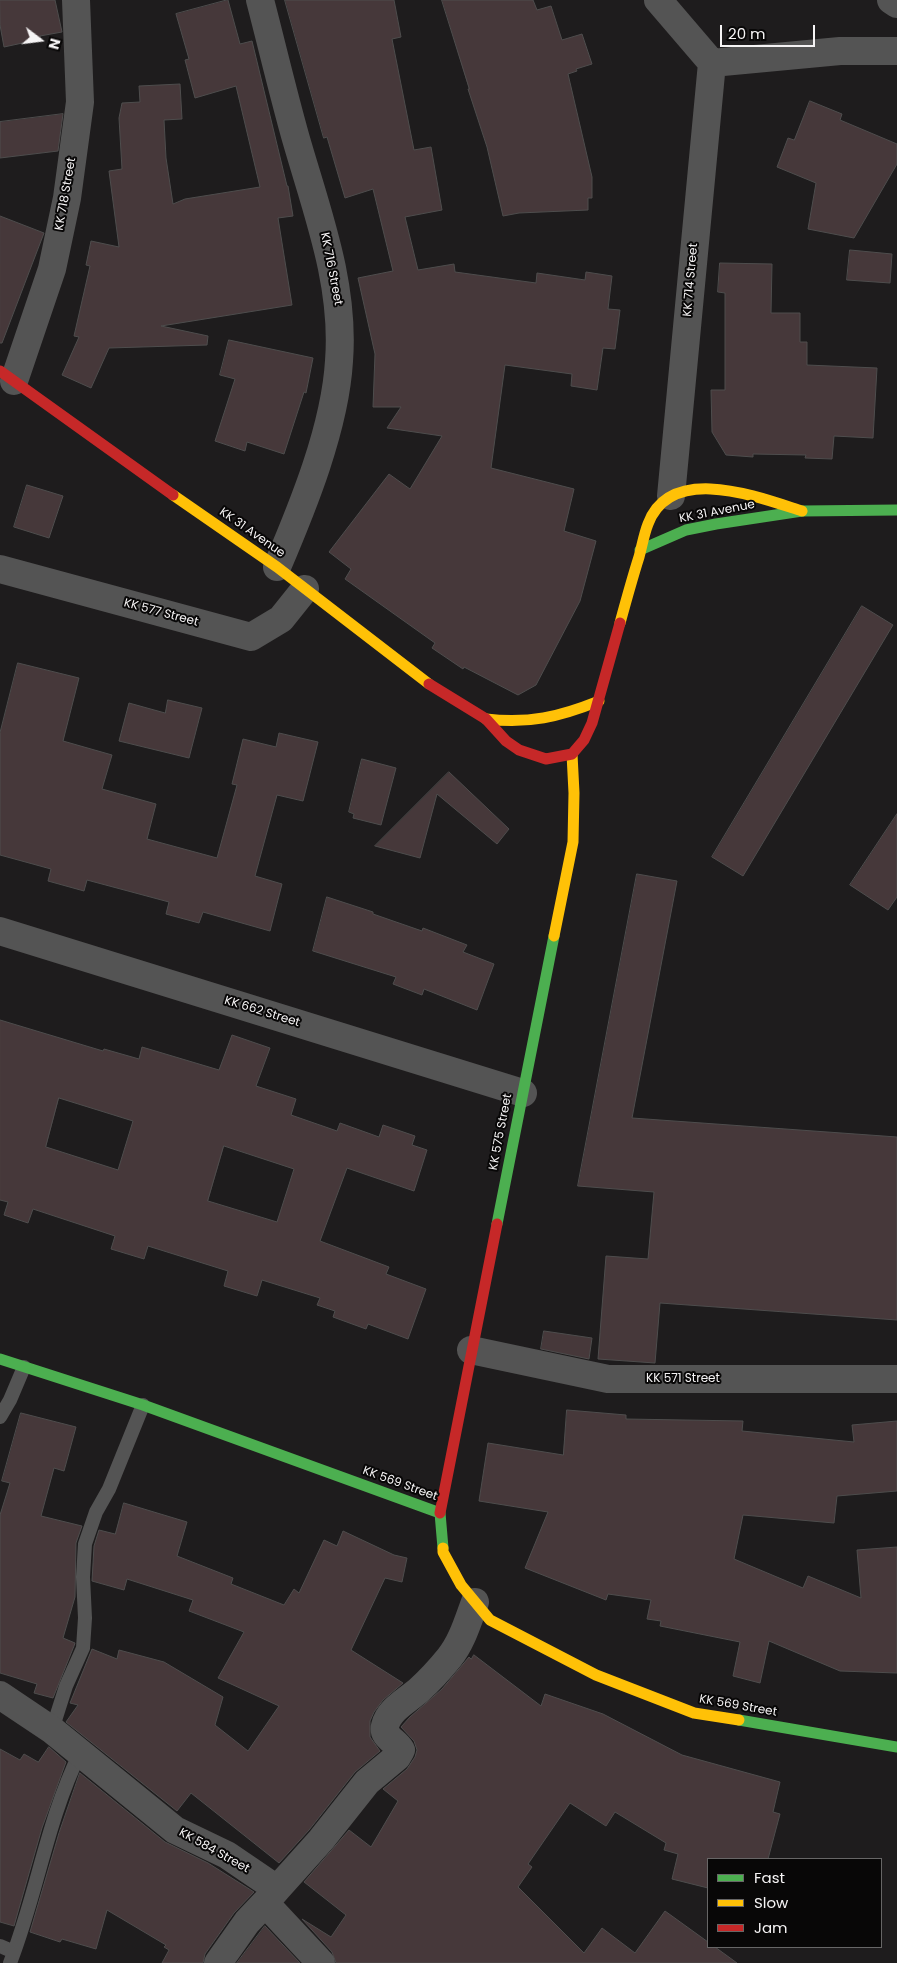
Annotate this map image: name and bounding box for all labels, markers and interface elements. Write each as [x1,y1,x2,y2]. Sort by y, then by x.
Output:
north arrow [15,15,65,65]
scale bar [722,15,817,47]
text: 20 m [728,23,766,44]
text: N [43,36,66,52]
street label: KK 718 Street [52,156,80,232]
street label: KK 716 Street [317,231,345,307]
street label: KK 714 Street [681,243,701,317]
street label: KK 31 Avenue [678,498,756,526]
street label: KK 31 Avenue [216,505,288,561]
street label: KK 577 Street [122,596,200,630]
street label: KK 662 Street [223,994,301,1030]
street label: KK 575 Street [487,1093,515,1171]
street label: KK 571 Street [646,1372,720,1386]
street label: KK 569 Street [361,1464,439,1504]
street label: KK 569 Street [698,1692,778,1720]
street label: KK 584 Street [176,1826,252,1876]
legend [707,1858,882,1948]
text: Fast [754,1867,785,1888]
text: Slow [754,1892,788,1913]
text: Jam [754,1917,788,1938]

